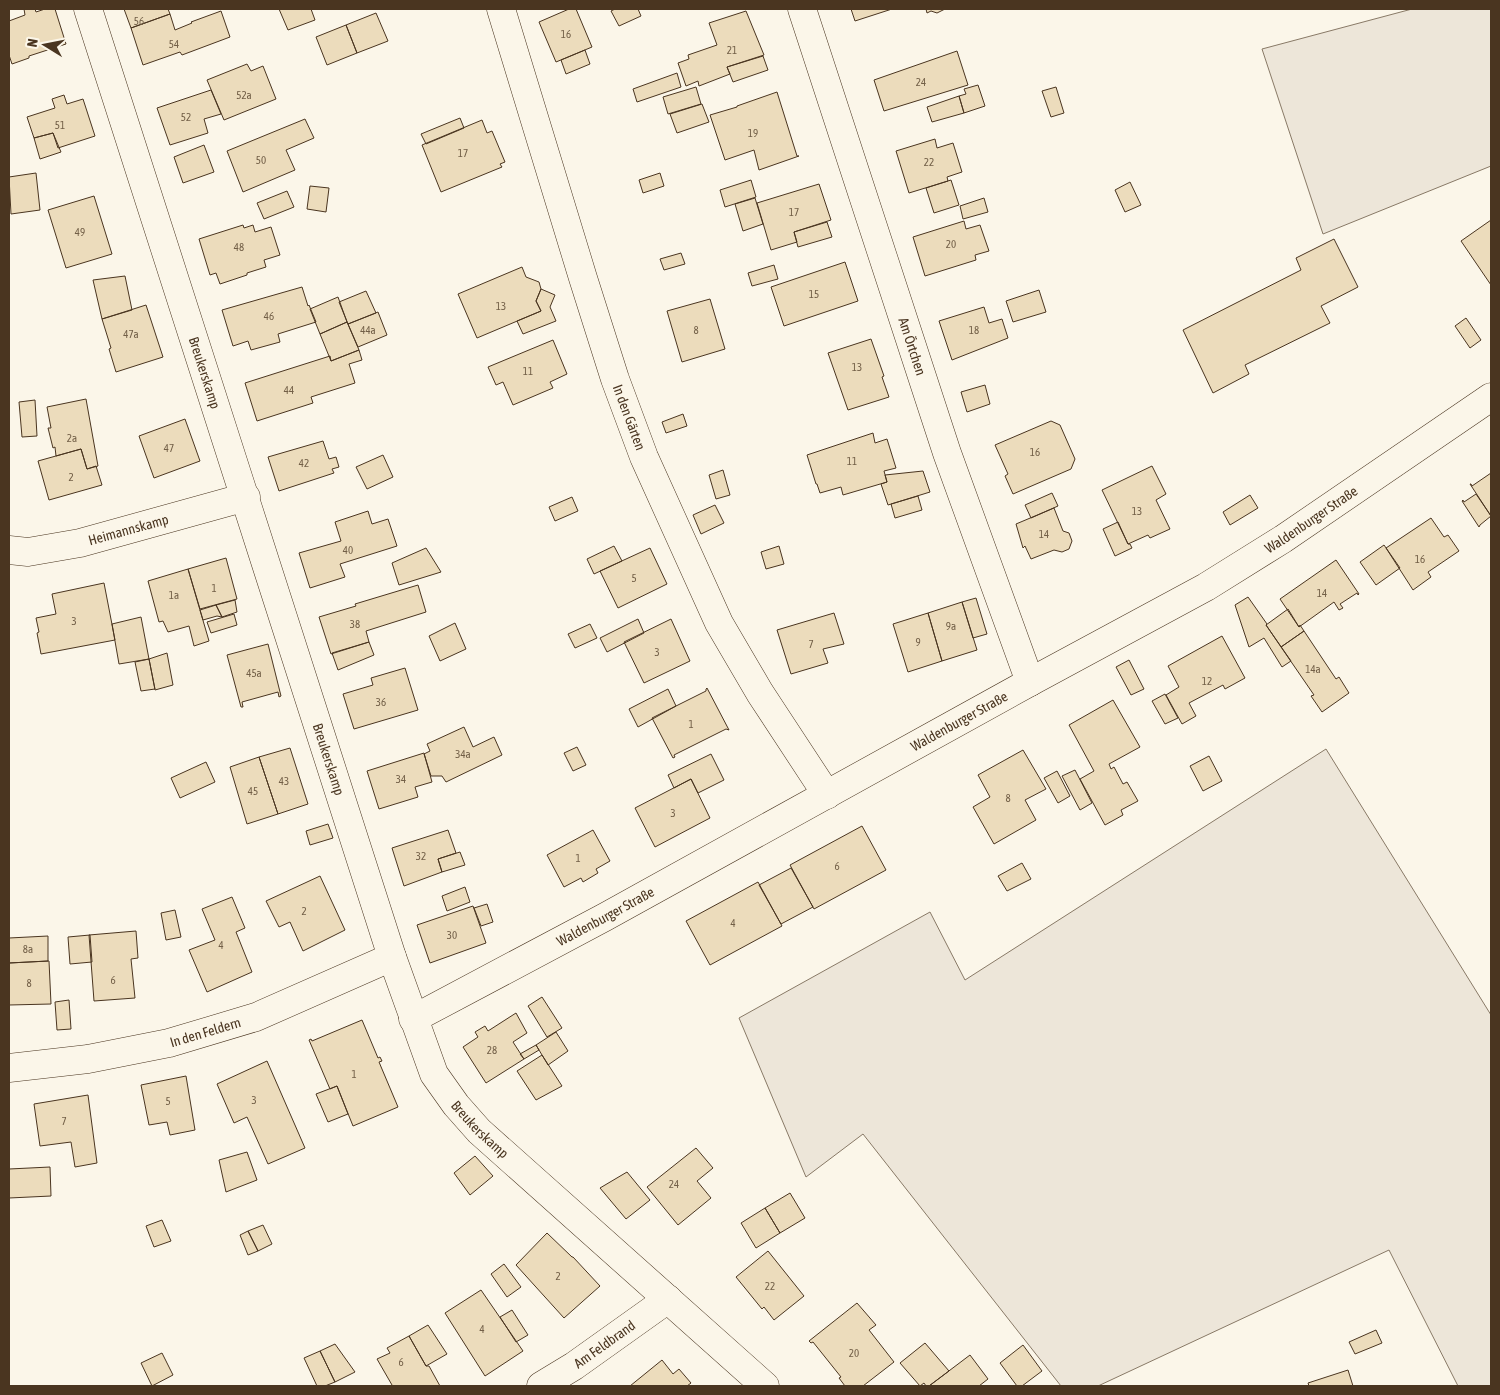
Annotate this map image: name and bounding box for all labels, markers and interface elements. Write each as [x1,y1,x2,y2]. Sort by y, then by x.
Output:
house number: 56 [134,15,144,27]
north arrow [20,20,70,70]
house number: 16 [561,28,571,40]
text: N [24,37,41,48]
house number: 54 [169,38,179,50]
house number: 21 [727,44,737,56]
house number: 24 [916,76,926,88]
house number: 52a [236,89,252,101]
house number: 52 [181,111,191,123]
house number: 51 [55,119,65,131]
house number: 19 [748,127,758,139]
house number: 17 [458,147,468,159]
house number: 50 [256,154,266,166]
house number: 22 [924,156,934,168]
house number: 17 [789,206,799,218]
house number: 49 [75,226,85,238]
house number: 20 [946,238,956,250]
house number: 48 [234,241,244,253]
house number: 15 [809,288,819,300]
house number: 13 [496,300,506,312]
house number: 46 [264,310,274,322]
street label: Am Örtchen [895,315,929,378]
house number: 44a [360,324,376,336]
house number: 8 [693,324,699,336]
house number: 18 [969,324,979,336]
house number: 47a [123,328,139,340]
street label: Breukerskamp [186,335,224,411]
house number: 13 [852,361,862,373]
house number: 11 [523,365,533,377]
street label: In den Gärten [610,382,649,452]
house number: 44 [284,384,294,396]
house number: 2a [67,432,77,444]
house number: 47 [164,442,174,454]
house number: 16 [1030,446,1040,458]
house number: 11 [847,455,857,467]
house number: 42 [299,457,309,469]
house number: 2 [68,471,74,483]
street label: Waldenburger Straße [1262,483,1360,556]
house number: 13 [1132,505,1142,517]
street label: Heimannskamp [87,511,170,548]
house number: 14 [1039,528,1049,540]
house number: 40 [343,544,353,556]
house number: 16 [1415,553,1425,565]
house number: 5 [631,572,637,584]
house number: 1 [211,582,217,594]
house number: 14 [1317,587,1327,599]
house number: 1a [169,589,179,601]
house number: 3 [71,615,77,627]
house number: 38 [350,618,360,630]
house number: 9a [946,620,956,632]
house number: 9 [915,636,921,648]
house number: 7 [808,638,814,650]
house number: 3 [654,646,660,658]
house number: 14a [1305,663,1321,675]
house number: 45a [246,667,262,679]
house number: 12 [1202,675,1212,687]
street label: Waldenburger Straße [908,688,1010,754]
house number: 36 [376,696,386,708]
house number: 1 [688,718,694,730]
street label: Breukerskamp [310,721,348,798]
house number: 34a [455,748,471,760]
house number: 34 [396,773,406,785]
house number: 43 [279,775,289,787]
house number: 45 [248,785,258,797]
house number: 8 [1005,792,1011,804]
house number: 3 [670,807,676,819]
house number: 32 [416,850,426,862]
house number: 1 [575,852,581,864]
house number: 6 [834,860,840,872]
street label: Waldenburger Straße [554,884,657,949]
house number: 2 [301,905,307,917]
house number: 4 [730,917,736,929]
house number: 30 [447,929,457,941]
house number: 4 [218,939,224,951]
house number: 8a [23,943,33,955]
house number: 6 [110,974,116,986]
house number: 8 [26,977,32,989]
street label: In den Feldern [168,1014,243,1050]
house number: 28 [487,1044,497,1056]
house number: 1 [351,1068,357,1080]
house number: 3 [251,1094,257,1106]
house number: 5 [165,1095,171,1107]
street label: Breukerskamp [448,1097,512,1162]
house number: 7 [61,1115,67,1127]
house number: 24 [669,1178,679,1190]
house number: 2 [555,1270,561,1282]
house number: 22 [765,1280,775,1292]
street label: Am Feldbrand [571,1317,638,1371]
house number: 4 [479,1323,485,1335]
house number: 20 [849,1347,859,1359]
house number: 6 [398,1356,404,1368]

